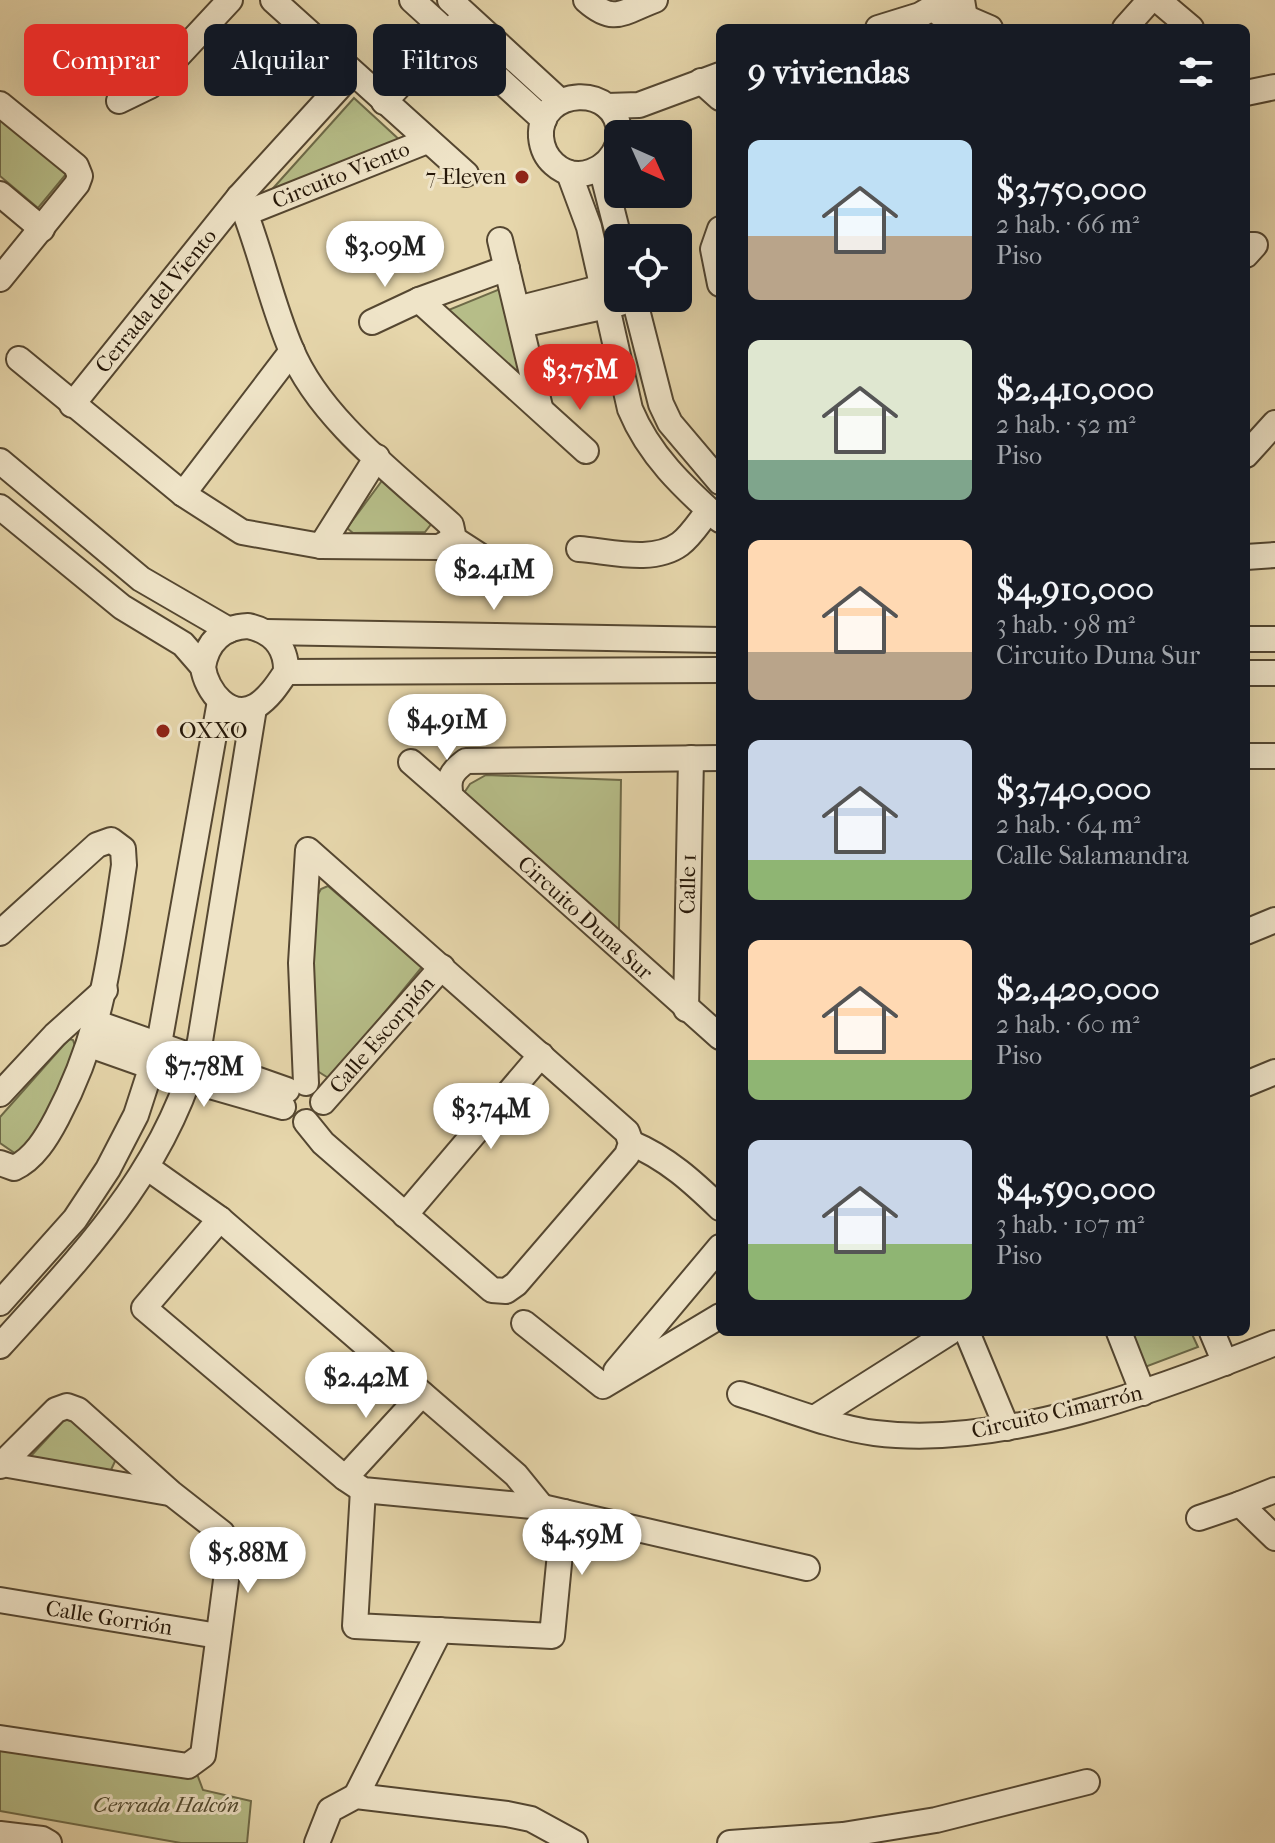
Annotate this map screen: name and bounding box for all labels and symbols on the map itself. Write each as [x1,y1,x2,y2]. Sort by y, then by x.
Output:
north arrow [604,120,692,208]
street label: Circuito Viento [269,136,413,214]
place label: 7-Eleven [425,164,506,190]
marker: 7-Eleven [513,168,531,186]
pin: $3.09M [320,221,450,289]
street label: Cerrada del Viento [90,224,222,378]
pin: $3.75M [515,344,645,412]
pin: $2.41M [429,544,559,612]
pin: $4.91M [382,694,512,762]
place label: OXXO [179,718,247,744]
marker: OXXO [154,722,172,740]
street label: Circuito Duna Sur [512,851,658,986]
street label: Calle 1 [674,854,702,914]
street label: Calle Escorpión [324,971,440,1099]
pin: $7.78M [139,1041,269,1109]
pin: $3.74M [426,1083,556,1151]
pin: $2.42M [301,1352,431,1420]
street label: Circuito Cimarrón [969,1380,1145,1444]
pin: $4.59M [517,1509,647,1577]
pin: $5.88M [183,1527,313,1595]
street label: Calle Gorrión [44,1595,174,1641]
park label: Cerrada Halcón [93,1792,239,1818]

